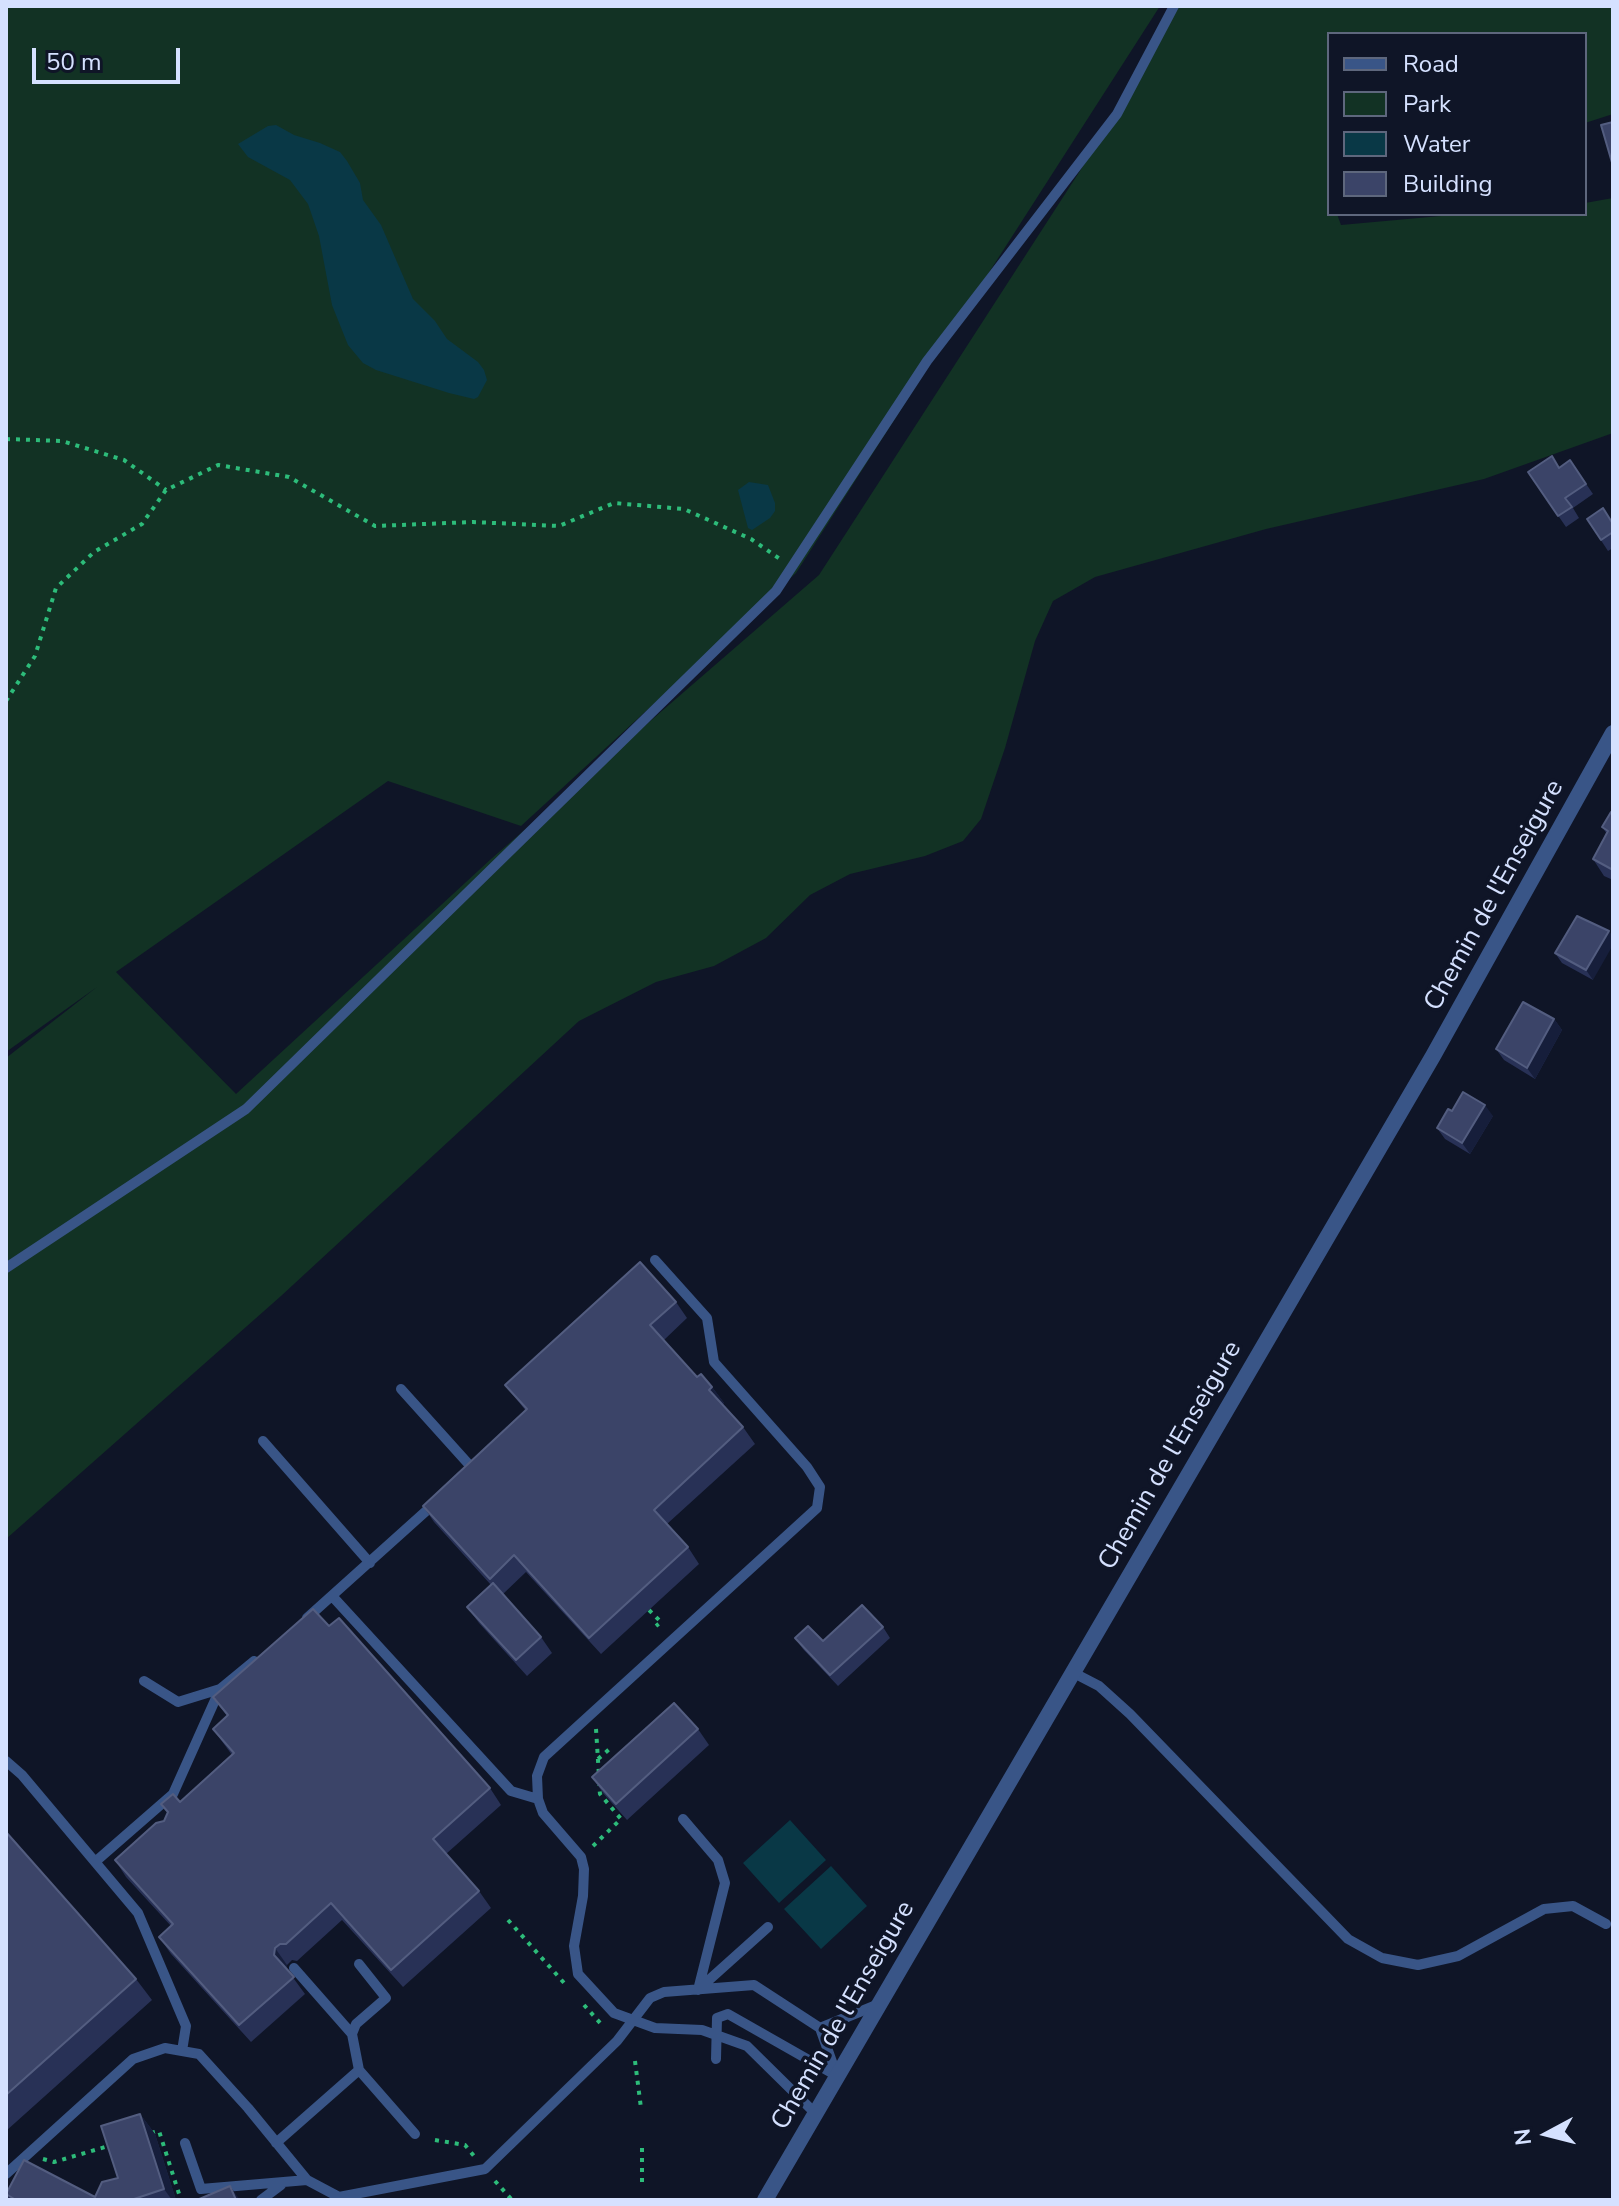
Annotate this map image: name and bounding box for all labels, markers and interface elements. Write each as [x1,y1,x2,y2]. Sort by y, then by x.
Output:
scale bar [36,32,184,82]
legend [1327,32,1587,216]
text: 50 m [46,46,102,78]
text: Road [1403,48,1459,80]
text: Park [1403,88,1451,120]
text: Water [1403,128,1470,160]
text: Building [1403,168,1493,200]
street label: Chemin de l'Enseigure [1419,775,1571,1017]
street label: Chemin de l'Enseigure [1093,1336,1249,1576]
street label: Chemin de l'Enseigure [766,1896,922,2136]
north arrow [1507,2094,1587,2174]
text: N [1507,2127,1539,2147]

